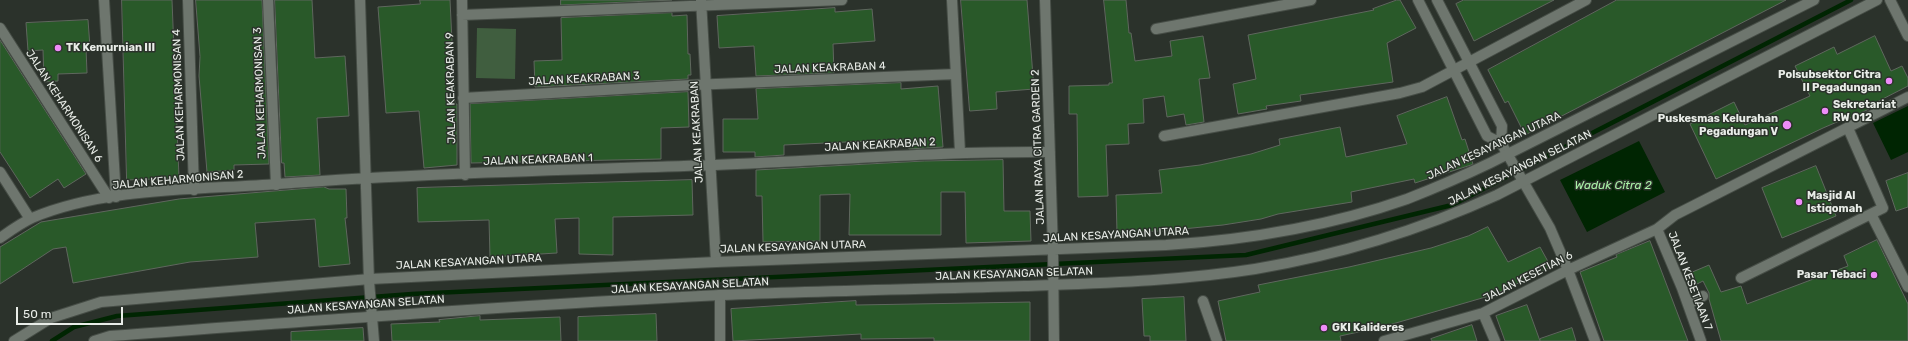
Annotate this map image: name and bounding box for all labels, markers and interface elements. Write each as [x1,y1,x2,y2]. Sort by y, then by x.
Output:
street label: JALAN KEHARMONISAN 3 [251,27,269,159]
street label: JALAN KEHARMONISAN 4 [170,29,188,161]
street label: JALAN KEAKRABAN 9 [443,32,459,144]
place label: TK Kemurnian III [66,41,155,55]
marker: TK Kemurnian III [53,43,63,53]
street label: JALAN KEHARMONISAN 6 [23,47,105,165]
street label: JALAN KEAKRABAN 4 [774,59,886,77]
place label: Polsubsektor Citra II Pegadungan [1778,68,1881,94]
street label: JALAN KEAKRABAN 3 [528,69,640,89]
street label: JALAN RAYA CITRA GARDEN 2 [1029,69,1047,225]
marker: Polsubsektor Citra II Pegadungan [1884,76,1894,86]
street label: JALAN KEAKRABAN [688,81,706,183]
place label: Sekretariat RW 012 [1833,98,1896,124]
marker: Sekretariat RW 012 [1820,106,1830,116]
street label: JALAN KESAYANGAN UTARA [1425,109,1563,183]
place label: Puskesmas Kelurahan Pegadungan V [1658,112,1778,138]
marker: Puskesmas Kelurahan Pegadungan V [1781,119,1793,131]
street label: JALAN KESAYANGAN SELATAN [1446,127,1594,209]
street label: JALAN KEAKRABAN 2 [824,135,936,155]
street label: JALAN KEAKRABAN 1 [483,151,593,169]
street label: JALAN KEHARMONISAN 2 [112,168,244,192]
water label: Waduk Citra 2 [1574,179,1652,193]
place label: Masjid Al Istiqomah [1807,189,1862,215]
marker: Masjid Al Istiqomah [1794,197,1804,207]
street label: JALAN KESAYANGAN UTARA [1043,225,1189,245]
street label: JALAN KESETIAAN 7 [1665,230,1715,332]
street label: JALAN KESAYANGAN UTARA [720,238,866,256]
street label: JALAN KESETIAN 6 [1481,249,1575,305]
street label: JALAN KESAYANGAN UTARA [396,252,542,272]
street label: JALAN KESAYANGAN SELATAN [935,265,1093,283]
place label: Pasar Tebaci [1797,268,1866,282]
marker: Pasar Tebaci [1869,270,1879,280]
street label: JALAN KESAYANGAN SELATAN [611,275,769,297]
street label: JALAN KESAYANGAN SELATAN [287,293,445,317]
scale bar [18,299,125,325]
text: 50 m [23,307,51,321]
place label: GKI Kalideres [1332,321,1404,335]
marker: GKI Kalideres [1319,323,1329,333]

